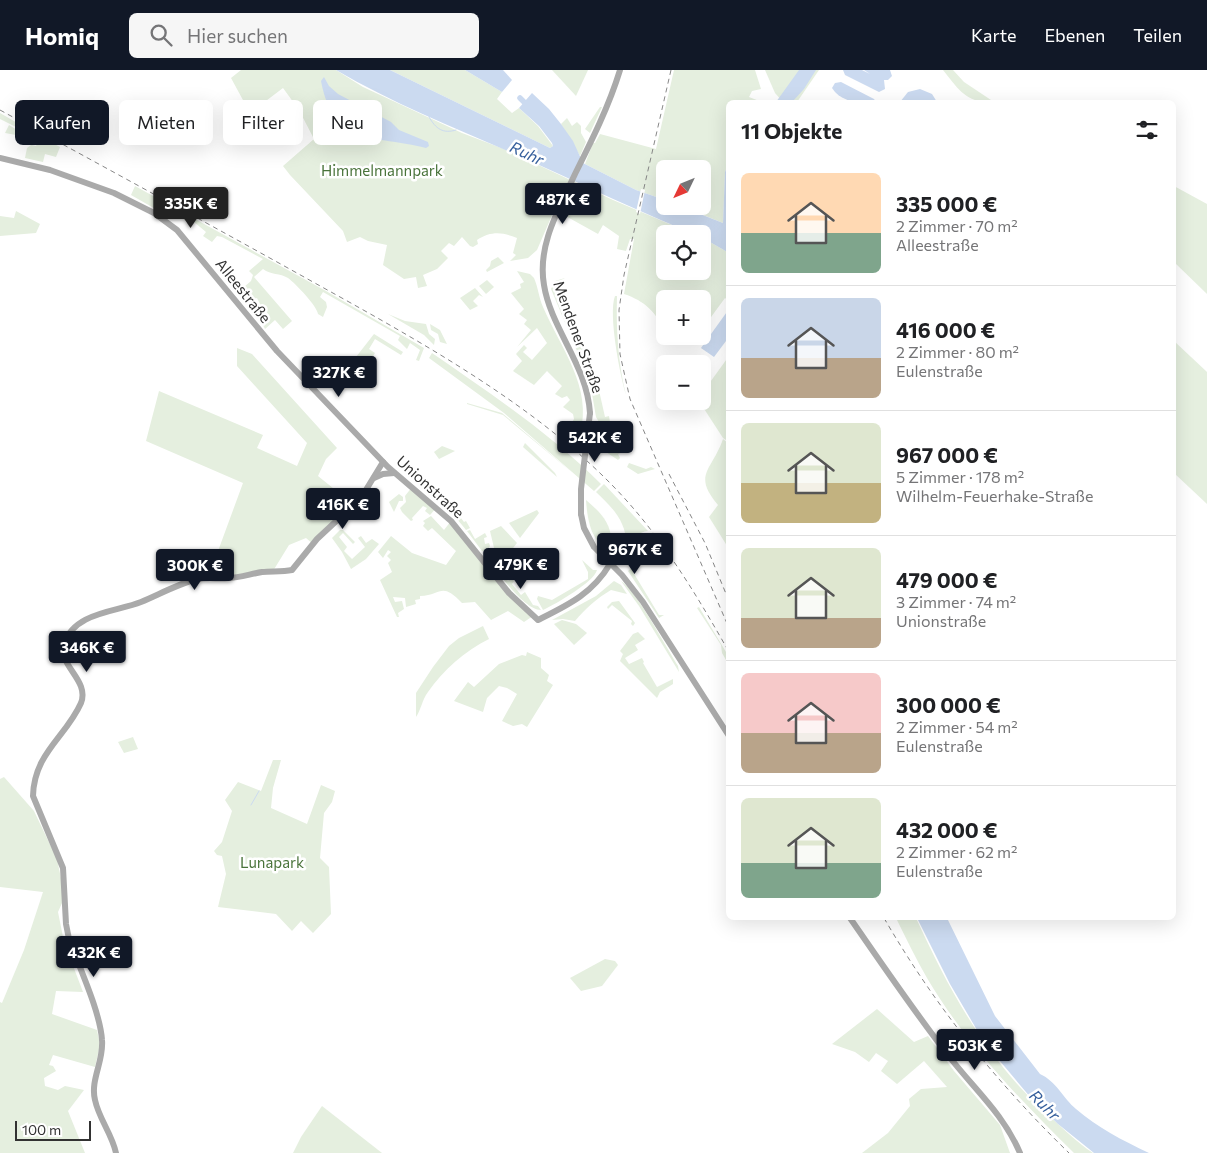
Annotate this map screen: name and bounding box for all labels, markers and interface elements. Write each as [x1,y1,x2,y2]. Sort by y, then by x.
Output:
search box [129,13,479,58]
text: Homiq [25,21,99,50]
icon: search [147,21,175,49]
text: Hier suchen [187,24,288,47]
text: Karte [971,24,1016,46]
text: Ebenen [1044,24,1105,46]
text: Teilen [1133,24,1182,46]
chip: Kaufen [15,100,109,145]
chip: Mieten [119,100,213,145]
chip: Filter [223,100,303,145]
chip: Neu [313,100,382,145]
icon: filters [1133,116,1161,144]
text: 11 Objekte [741,118,842,143]
water label: Ruhr [507,137,548,169]
north arrow [656,160,711,215]
map controls [656,160,711,410]
park label: Himmelmannpark [321,161,443,179]
pin: 487K € [522,182,604,225]
pin: 335K € [150,186,232,229]
text: 487K € [536,189,590,208]
text: 335 000 € [896,191,997,216]
text: 335K € [164,193,218,212]
icon: home [781,193,841,253]
text: 2 Zimmer · 70 m² [896,216,1018,235]
button: locate [656,225,711,280]
text: Alleestraße [896,235,979,254]
street label: Alleestraße [212,255,275,326]
street label: Mendener Straße [550,278,608,395]
button: + [656,290,711,345]
text: 416 000 € [896,317,995,342]
icon: home [781,318,841,378]
text: 2 Zimmer · 80 m² [896,342,1019,361]
button: − [656,355,711,410]
pin: 327K € [298,356,380,398]
text: Eulenstraße [896,361,983,380]
text: 327K € [313,362,365,381]
pin: 542K € [554,420,636,463]
text: 542K € [568,427,622,446]
text: 967 000 € [896,442,998,467]
icon: home [781,443,841,503]
street label: Unionstraße [393,451,468,521]
text: 5 Zimmer · 178 m² [896,467,1024,486]
text: Wilhelm-Feuerhake-Straße [896,486,1094,505]
pin: 416K € [302,488,384,530]
text: 416K € [317,494,369,513]
pin: 967K € [594,532,676,575]
text: 967K € [608,539,662,558]
pin: 300K € [154,548,236,591]
pin: 479K € [480,548,562,590]
text: 479K € [494,554,548,573]
text: 300K € [167,555,223,574]
text: 479 000 € [896,567,998,592]
icon: home [781,568,841,628]
text: 3 Zimmer · 74 m² [896,592,1016,611]
text: Unionstraße [896,611,986,630]
pin: 346K € [46,630,128,673]
text: 346K € [60,637,114,656]
text: 300 000 € [896,692,1001,717]
icon: home [781,693,841,753]
text: 2 Zimmer · 54 m² [896,717,1018,736]
text: Eulenstraße [896,736,983,755]
text: 432 000 € [896,817,998,842]
icon: home [781,818,841,878]
text: 2 Zimmer · 62 m² [896,842,1017,861]
park label: Lunapark [240,853,304,871]
text: Eulenstraße [896,861,983,880]
pin: 432K € [53,936,135,978]
text: 432K € [67,942,121,961]
pin: 503K € [934,1028,1016,1071]
text: 503K € [948,1035,1002,1054]
water label: Ruhr [1026,1086,1065,1124]
scale bar [15,1118,91,1141]
text: 100 m [22,1121,61,1138]

